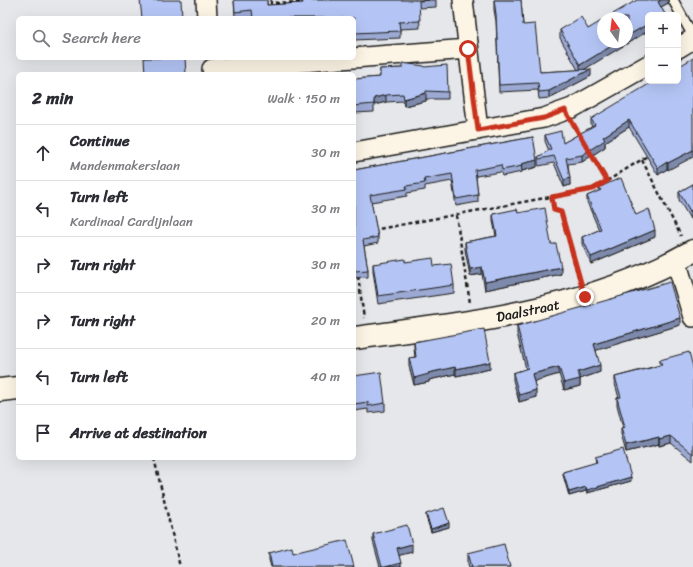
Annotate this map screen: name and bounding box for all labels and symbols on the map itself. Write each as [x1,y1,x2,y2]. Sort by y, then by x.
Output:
north arrow [597,12,633,48]
route start [459,40,477,58]
route end [576,288,594,306]
street label: Daalstraat [494,292,562,330]

